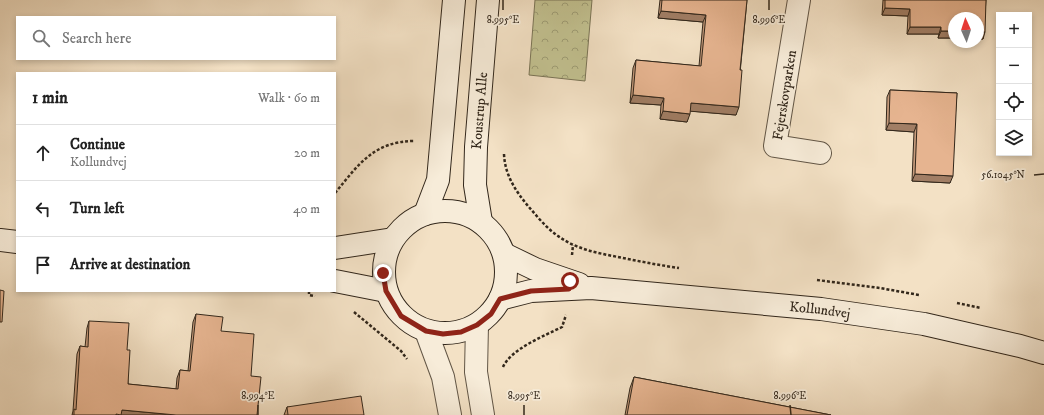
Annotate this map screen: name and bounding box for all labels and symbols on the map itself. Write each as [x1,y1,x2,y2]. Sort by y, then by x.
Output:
north arrow [948,12,984,48]
text: 8.995°E [487,14,519,26]
text: 8.996°E [753,14,785,26]
street label: Fejerskovparken [769,48,801,141]
street label: Koustrup Alle [468,71,492,150]
text: 56.1045°N [981,169,1025,181]
route end [374,264,392,282]
route start [561,272,579,290]
street label: Kollundvej [789,298,851,323]
text: 8.994°E [241,390,275,402]
text: 8.995°E [508,390,540,402]
text: 8.996°E [774,390,806,402]

